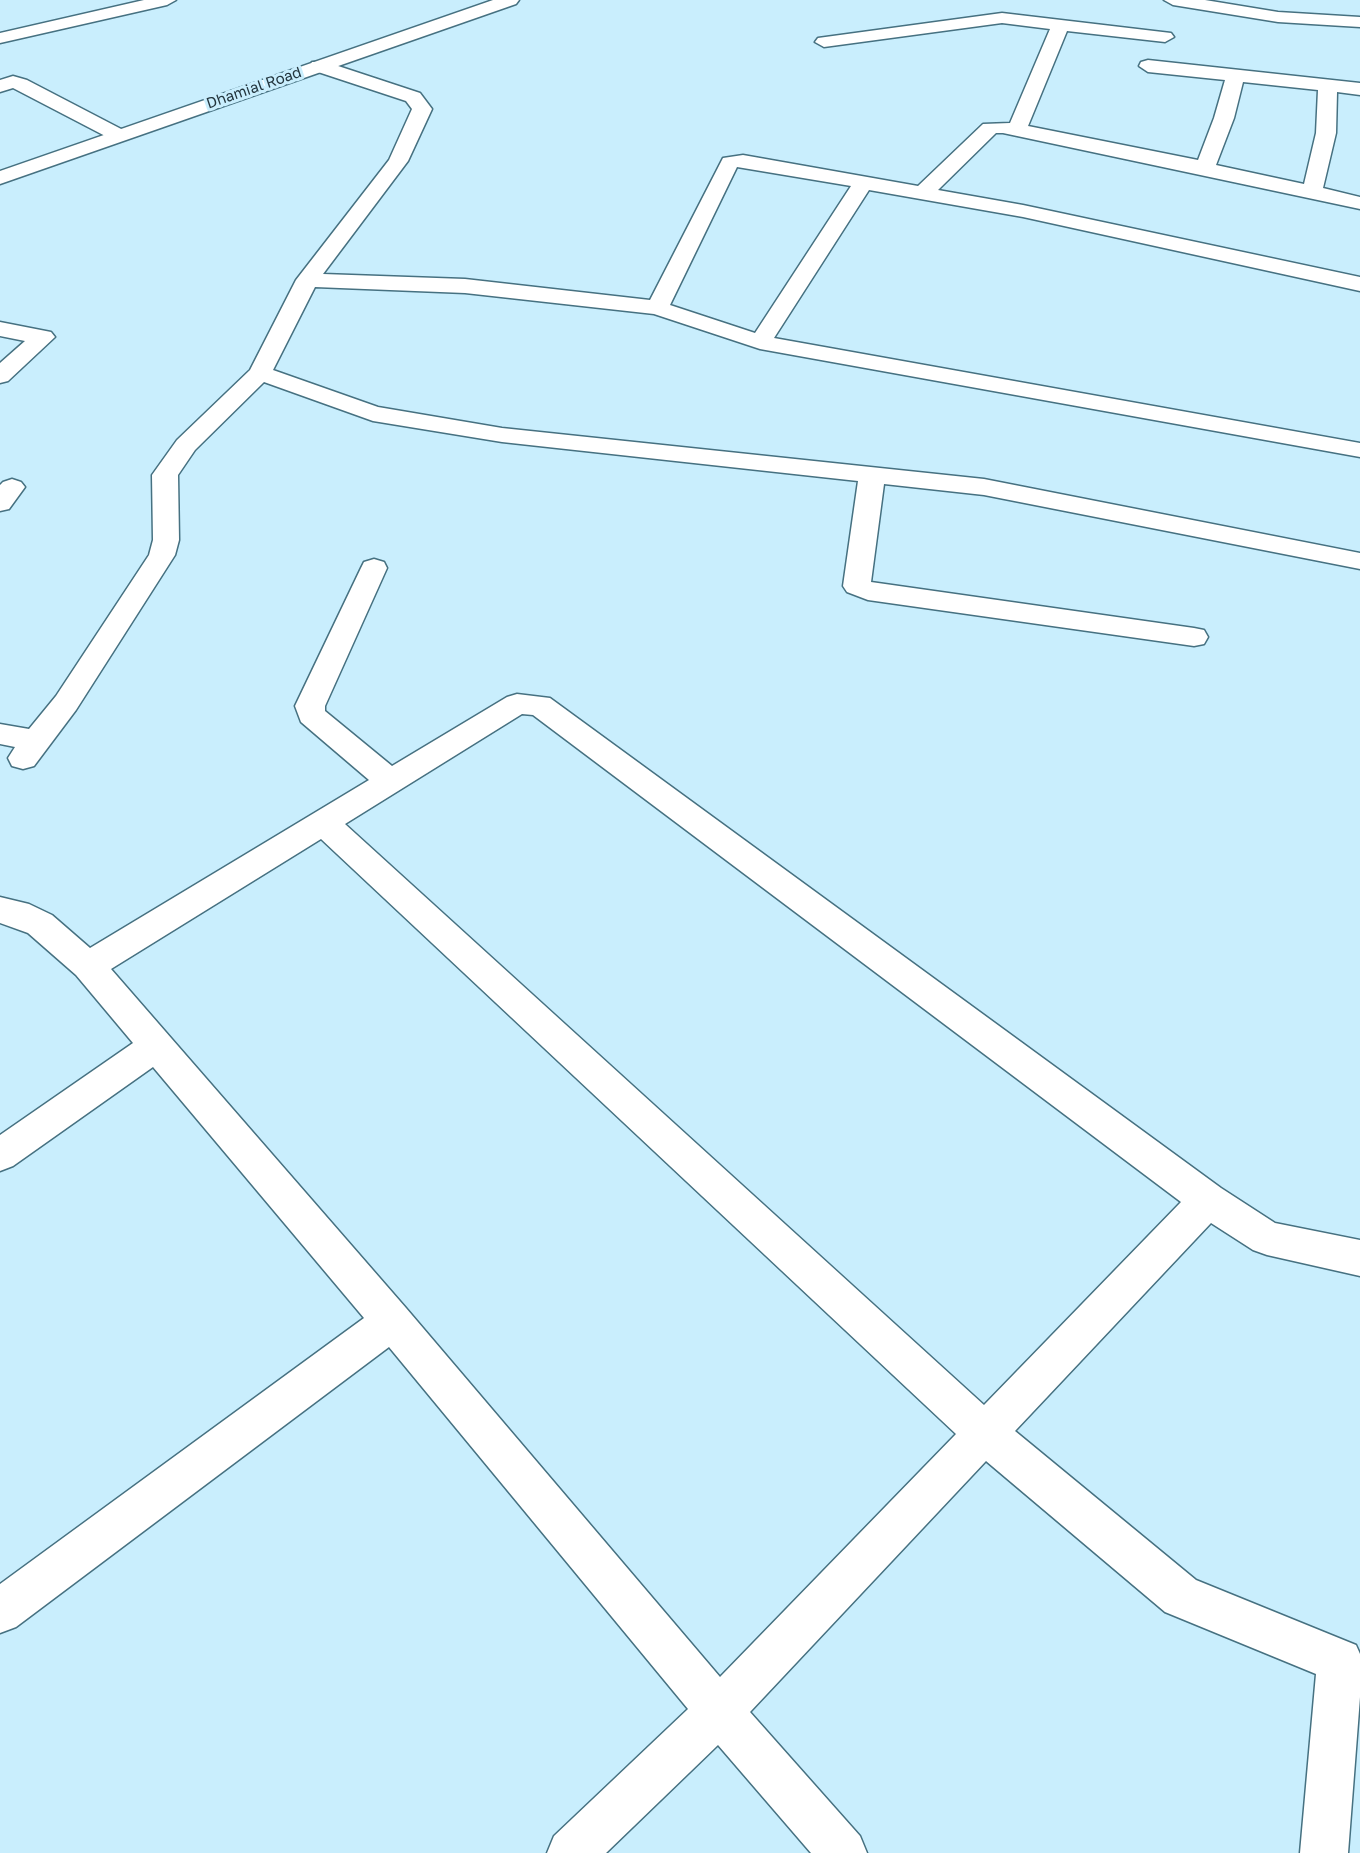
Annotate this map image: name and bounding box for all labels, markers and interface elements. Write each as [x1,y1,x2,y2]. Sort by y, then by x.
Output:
street label: Dhamial Road [204,63,304,113]

